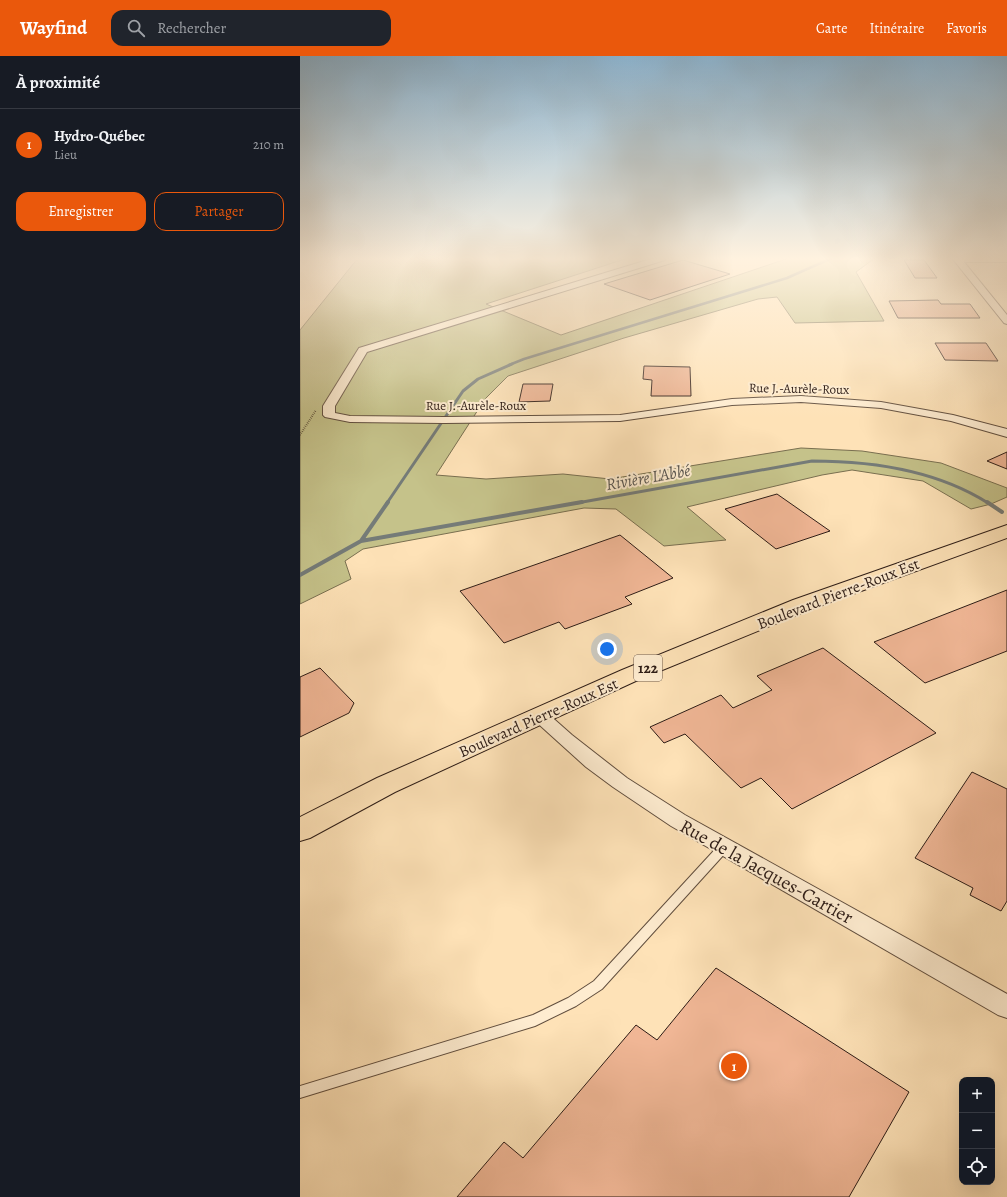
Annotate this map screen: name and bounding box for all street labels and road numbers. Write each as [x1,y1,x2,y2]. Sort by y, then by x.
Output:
street label: Rue J.-Aurèle-Roux [749,379,850,398]
street label: Rue J.-Aurèle-Roux [426,397,527,414]
street label: Boulevard Pierre-Roux Est [754,553,923,635]
road number: 122 [634,655,662,681]
street label: Boulevard Pierre-Roux Est [455,673,622,763]
street label: Rue de la Jacques-Cartier [675,813,858,930]

